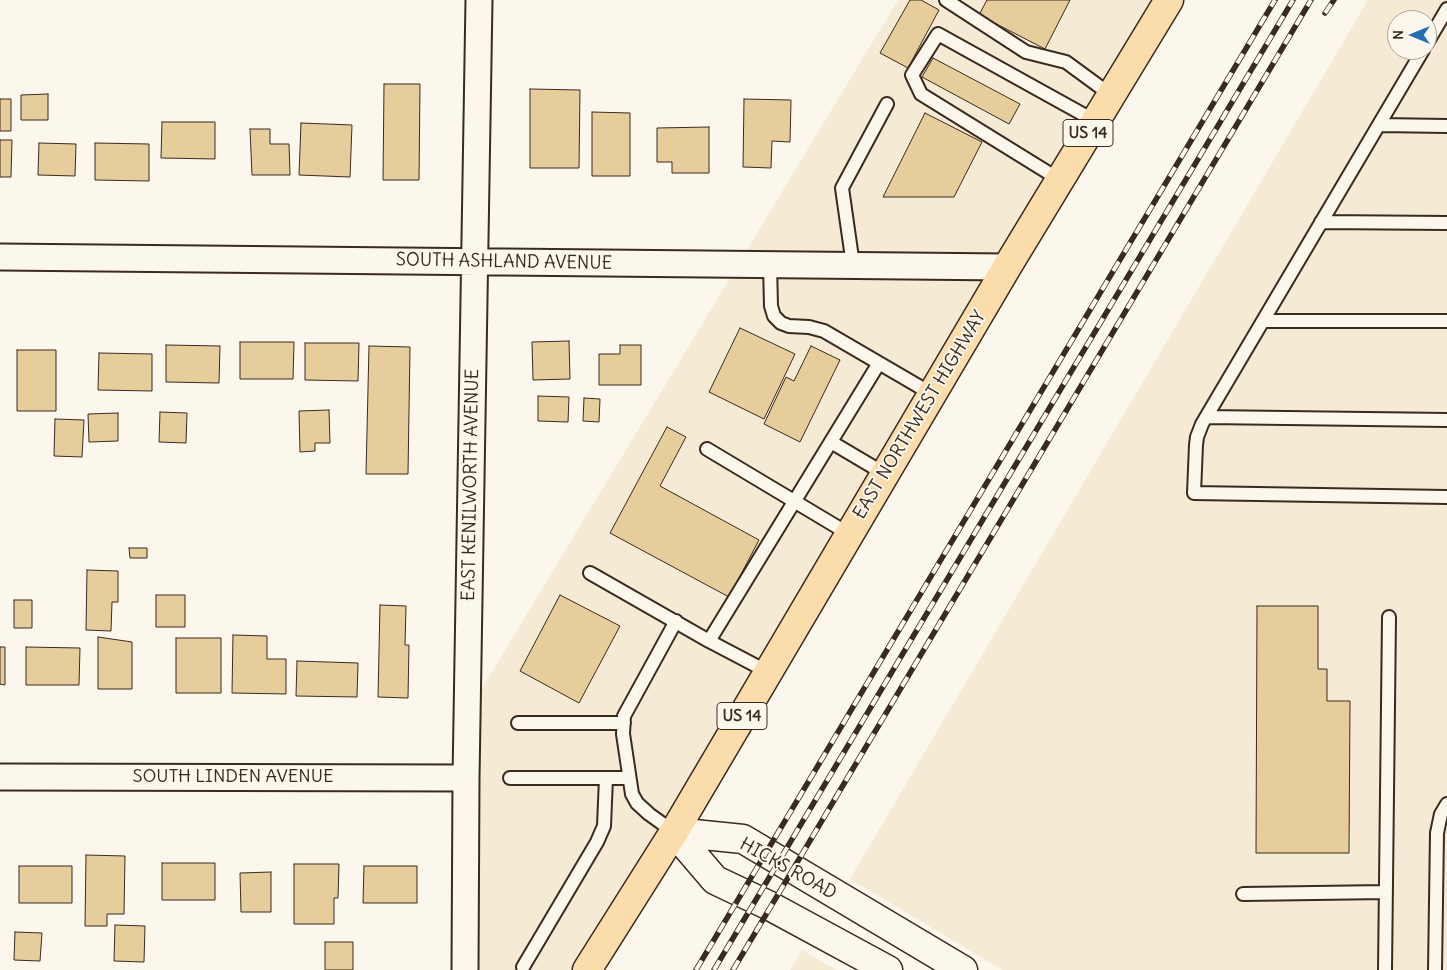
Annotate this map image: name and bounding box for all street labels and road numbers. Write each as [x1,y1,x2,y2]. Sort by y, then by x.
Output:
road number: US 14 [1063,120,1113,146]
street label: SOUTH ASHLAND AVENUE [396,249,612,275]
street label: EAST NORTHWEST HIGHWAY [849,307,991,523]
street label: EAST KENILWORTH AVENUE [458,369,484,601]
road number: US 14 [717,702,767,729]
street label: SOUTH LINDEN AVENUE [132,766,334,788]
street label: HICKS ROAD [736,834,840,904]

